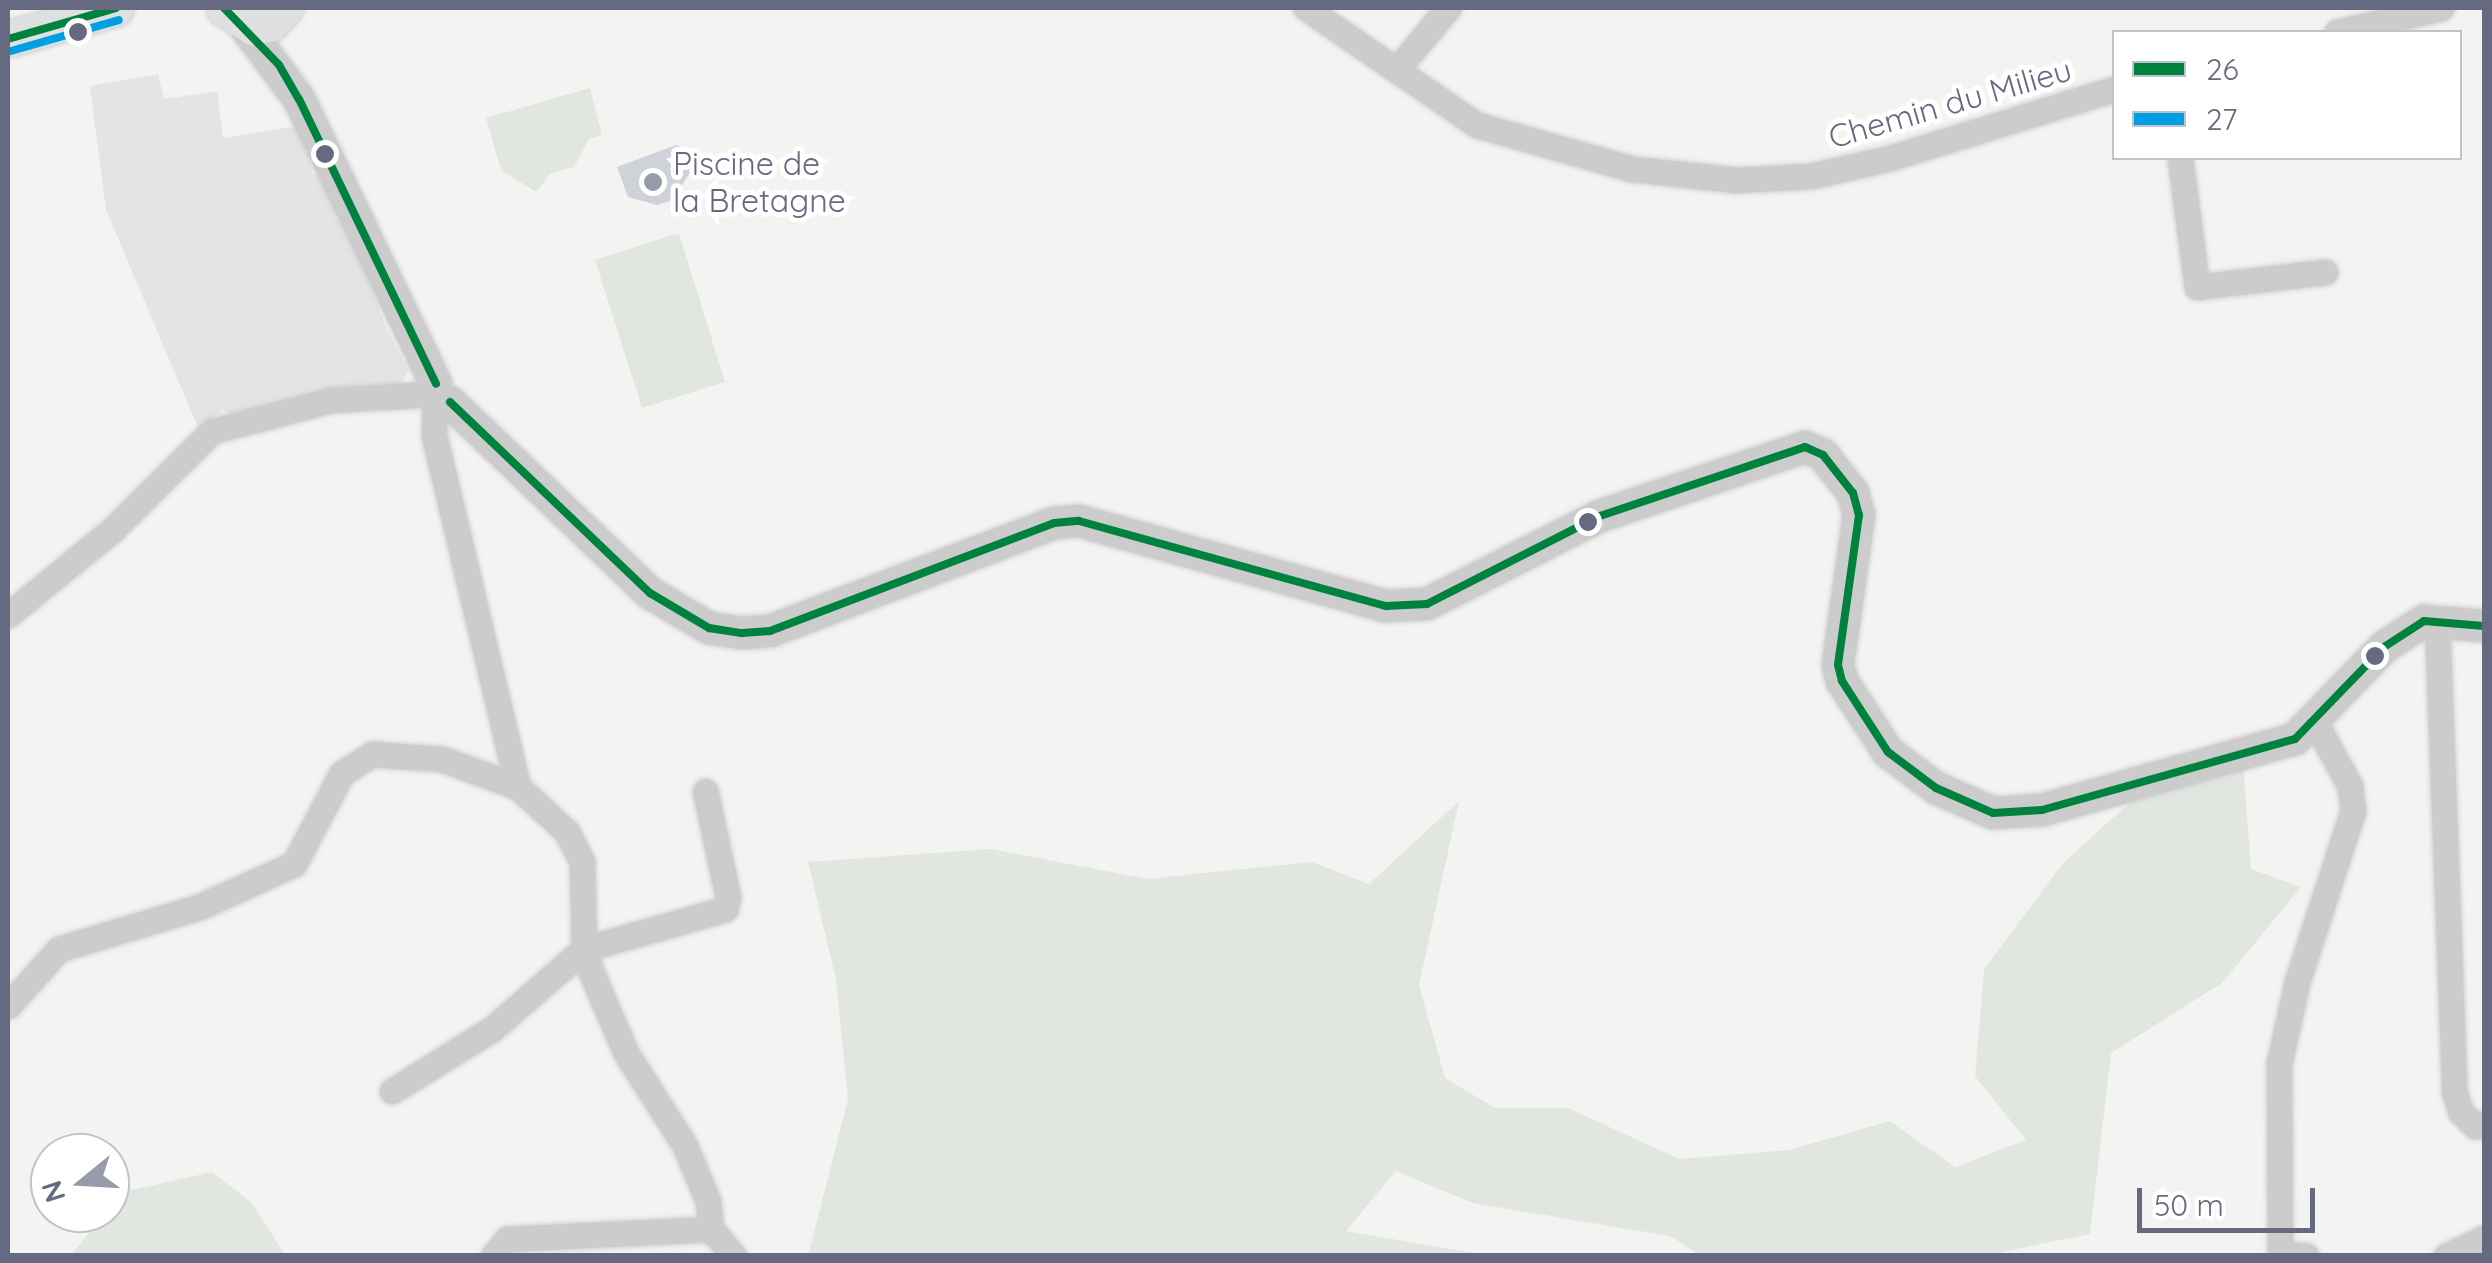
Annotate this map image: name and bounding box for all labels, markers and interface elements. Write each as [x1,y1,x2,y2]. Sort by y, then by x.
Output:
unlabelled marker [68,22,88,42]
legend [2112,30,2462,160]
street label: Chemin du Milieu [1824,50,2076,156]
text: 26 [2206,50,2239,88]
text: 27 [2206,100,2237,138]
unlabelled marker [315,144,335,164]
place label: Piscine de la Bretagne [673,145,846,220]
marker: Piscine de la Bretagne [642,171,664,193]
unlabelled marker [1578,512,1598,532]
unlabelled marker [2365,646,2385,666]
north arrow [30,1133,130,1233]
scale bar [2142,1168,2320,1230]
text: N [33,1177,73,1207]
text: 50 m [2154,1186,2224,1224]

